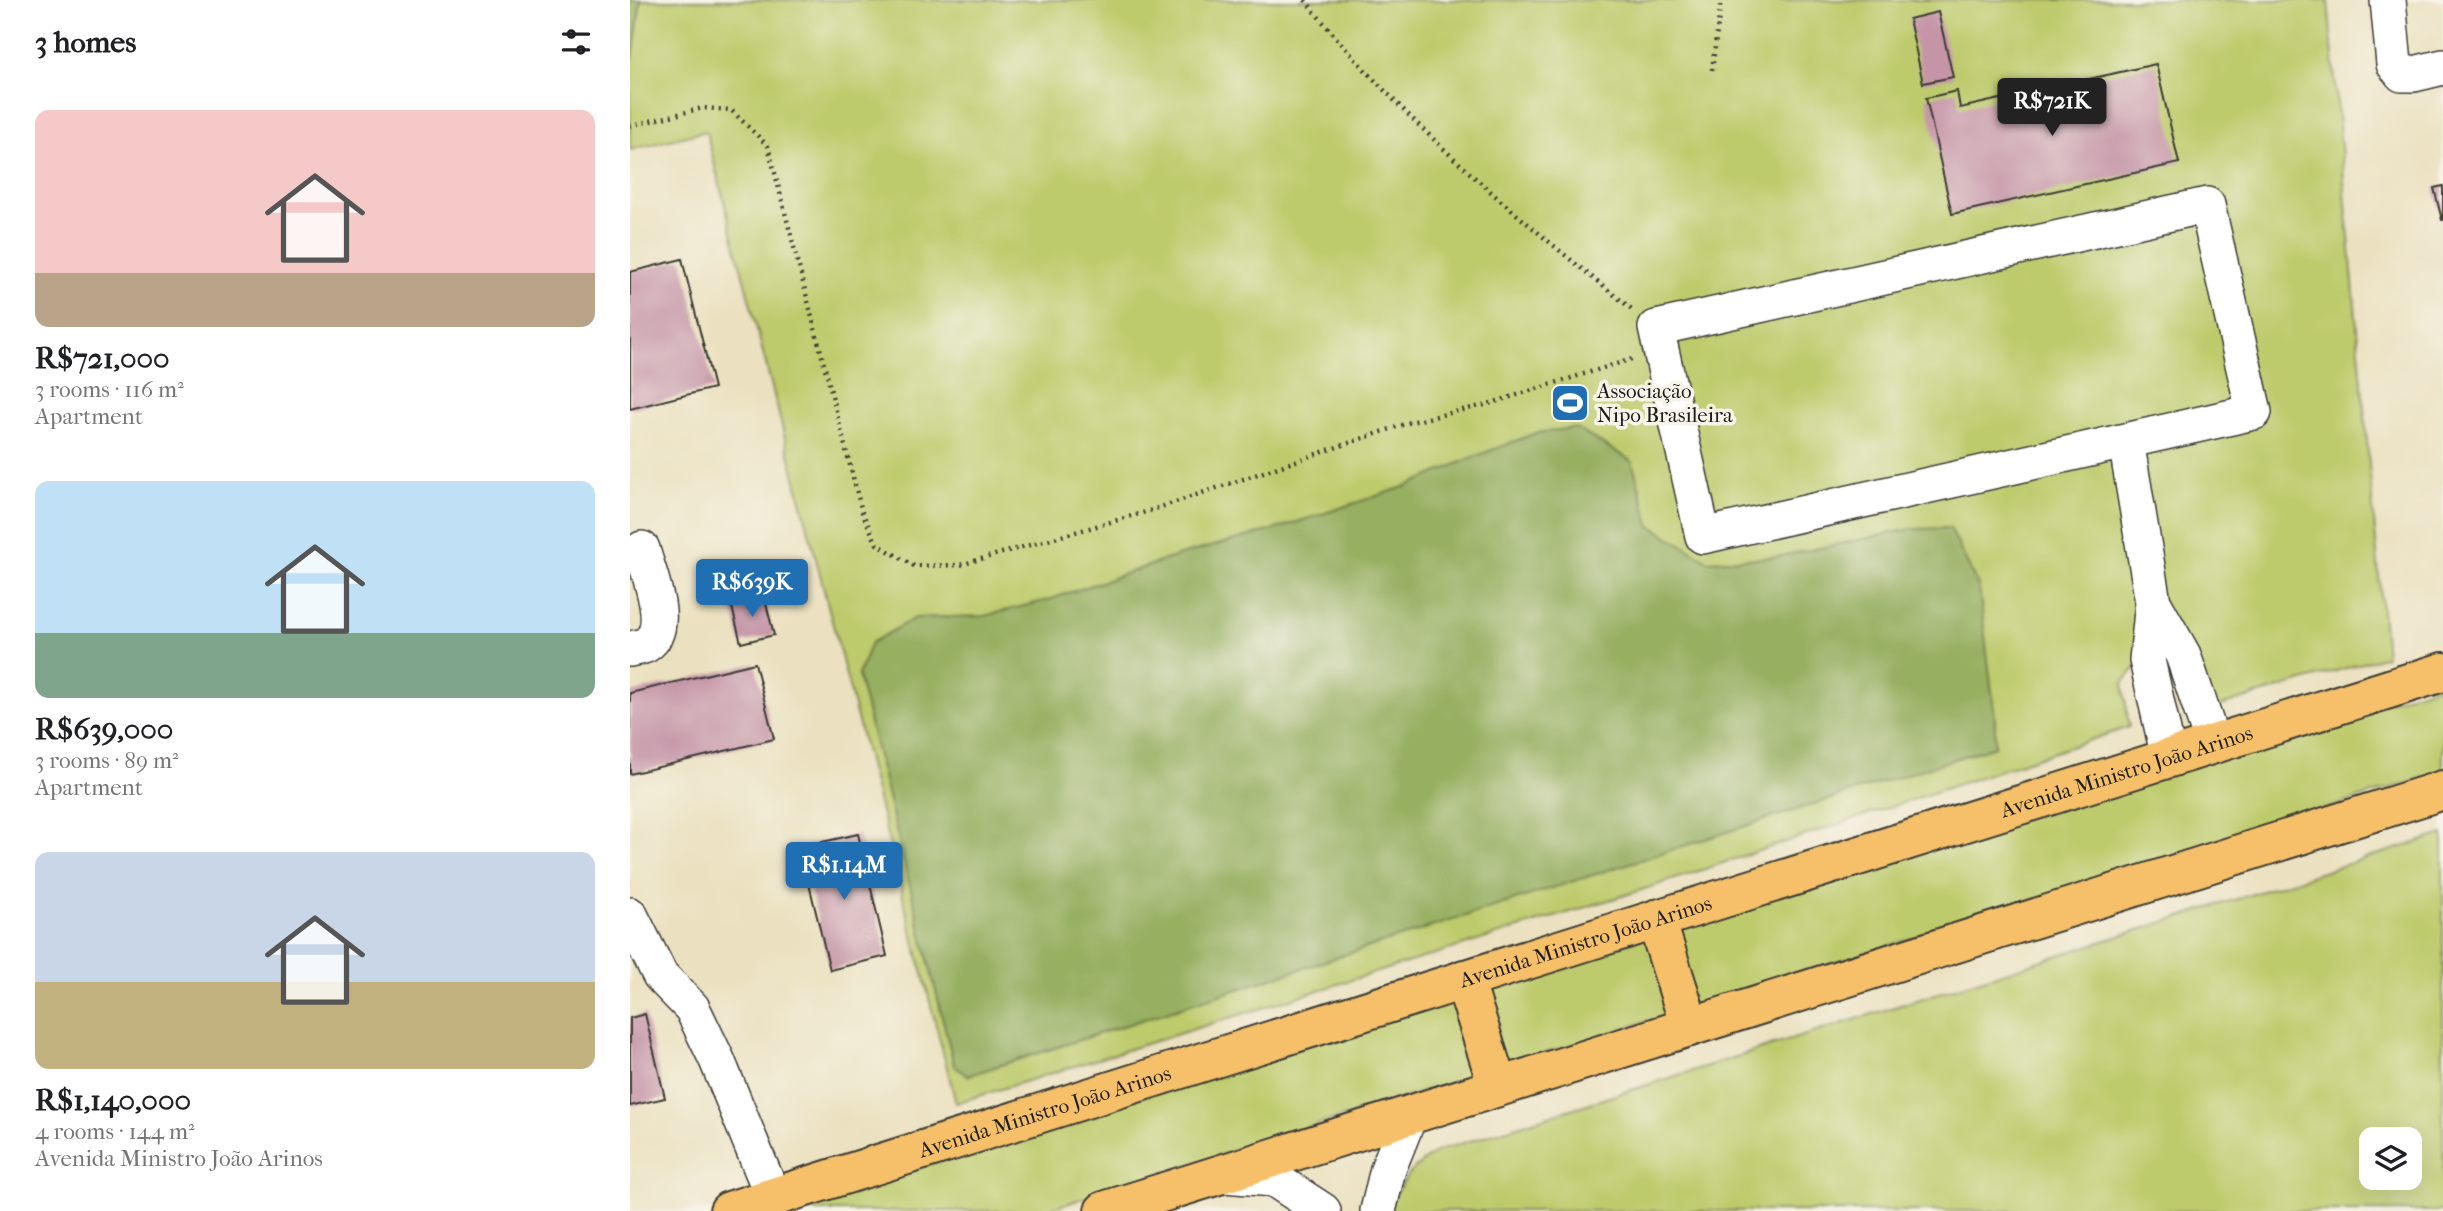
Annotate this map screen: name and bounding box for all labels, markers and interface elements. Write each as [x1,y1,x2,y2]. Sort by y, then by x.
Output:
icon: filters [557,23,595,61]
text: 3 homes [35,25,136,60]
pin: R$721K [1995,78,2109,138]
text: R$721K [2013,87,2091,114]
icon: home [252,155,378,281]
text: R$721,000 [35,341,170,376]
text: 3 rooms · 116 m² [35,376,184,403]
place label: Associação Nipo Brasileira [1596,379,1733,427]
sports icon: Associação Nipo Brasileira [1549,382,1591,424]
text: Apartment [35,403,143,430]
icon: home [252,526,378,652]
pin: R$639K [695,560,809,619]
text: R$639K [712,568,792,595]
text: R$639,000 [35,712,173,747]
street label: Avenida Ministro João Arinos [1997,721,2256,823]
text: 3 rooms · 89 m² [35,747,179,774]
text: Apartment [35,774,143,801]
pin: R$1.14M [779,842,909,902]
text: R$1.14M [802,851,886,878]
street label: Avenida Ministro João Arinos [1456,891,1715,993]
icon: home [252,897,378,1023]
street label: Avenida Ministro João Arinos [915,1061,1174,1163]
text: R$1,140,000 [35,1083,191,1118]
text: 4 rooms · 144 m² [35,1118,195,1145]
map controls [2359,1127,2422,1190]
button: layers [2359,1127,2422,1190]
text: Avenida Ministro João Arinos [35,1145,323,1172]

